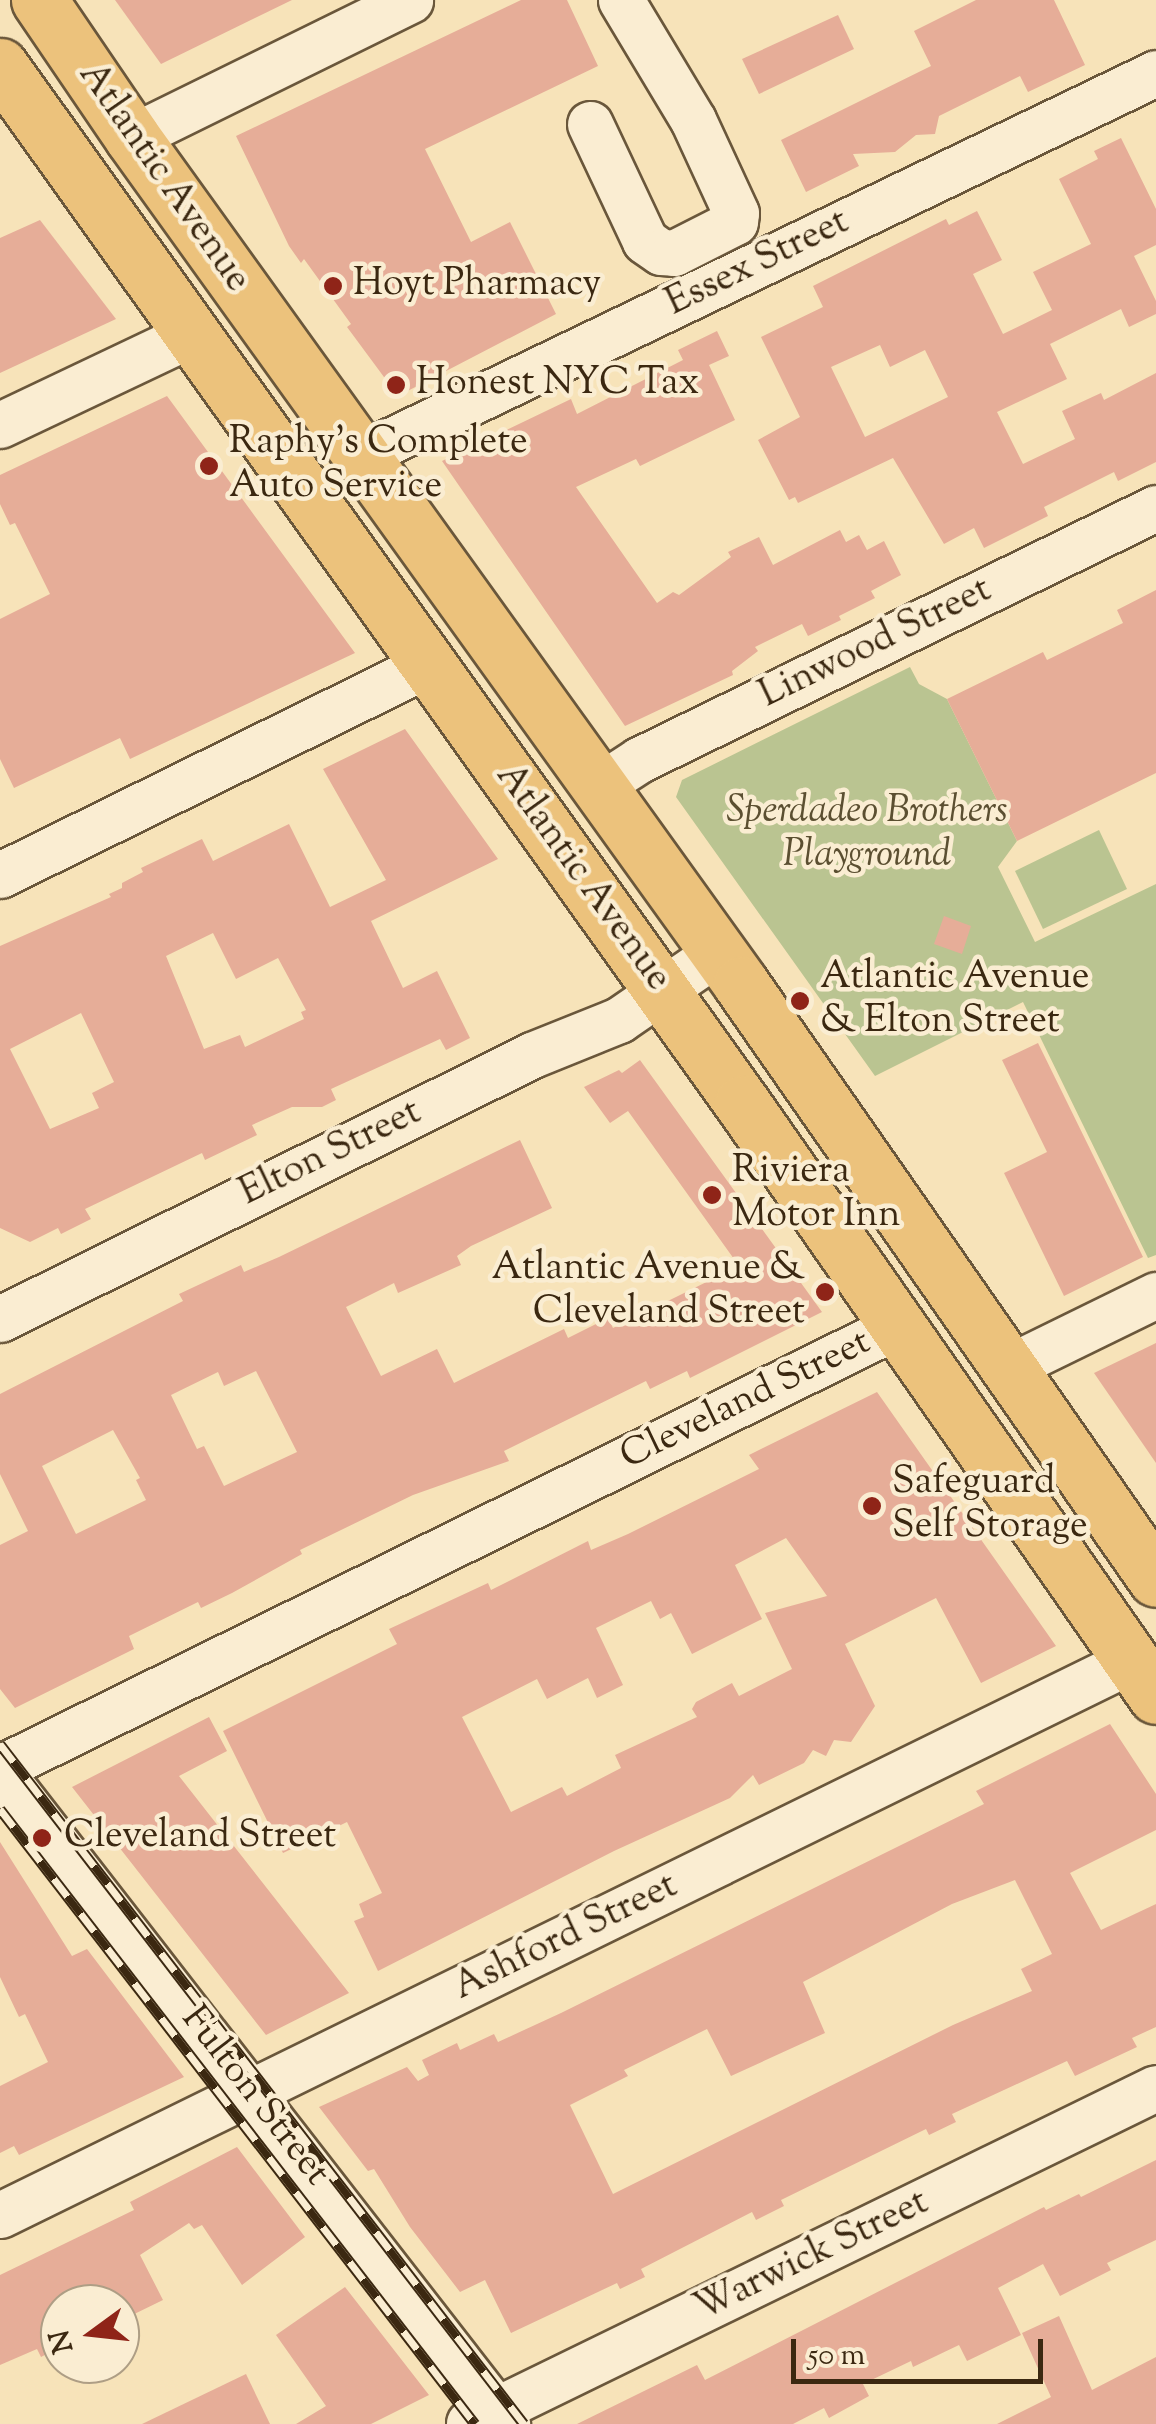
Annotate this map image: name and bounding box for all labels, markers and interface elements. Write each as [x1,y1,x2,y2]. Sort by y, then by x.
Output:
street label: Atlantic Avenue [67,55,259,301]
street label: Essex Street [659,200,857,328]
place label: Hoyt Pharmacy [353,263,601,309]
marker: Hoyt Pharmacy [322,275,344,297]
place label: Honest NYC Tax [416,362,699,408]
marker: Honest NYC Tax [385,374,407,396]
place label: Raphy's Complete Auto Service [229,421,528,510]
marker: Raphy's Complete Auto Service [198,455,220,477]
street label: Linwood Street [753,568,999,720]
street label: Atlantic Avenue [484,756,680,1000]
park label: Sperdadeo Brothers Playground [726,790,1008,879]
place label: Atlantic Avenue & Elton Street [820,956,1089,1046]
marker: Atlantic Avenue & Elton Street [789,990,811,1012]
street label: Elton Street [233,1091,429,1217]
place label: Riviera Motor Inn [732,1150,900,1240]
marker: Riviera Motor Inn [701,1184,723,1206]
place label: Atlantic Avenue & Cleveland Street [491,1247,805,1336]
marker: Atlantic Avenue & Cleveland Street [814,1281,836,1303]
street label: Cleveland Street [614,1321,878,1481]
place label: Safeguard Self Storage [892,1461,1088,1550]
marker: Safeguard Self Storage [861,1495,883,1517]
place label: Cleveland Street [64,1815,336,1861]
marker: Cleveland Street [29,1825,55,1851]
street label: Ashford Street [447,1864,685,2012]
street label: Fulton Street [170,1998,338,2196]
street label: Warwick Street [688,2181,936,2333]
north arrow [40,2284,140,2384]
scale bar [796,2319,1048,2381]
text: N [41,2325,85,2357]
text: 50 m [808,2335,865,2378]

